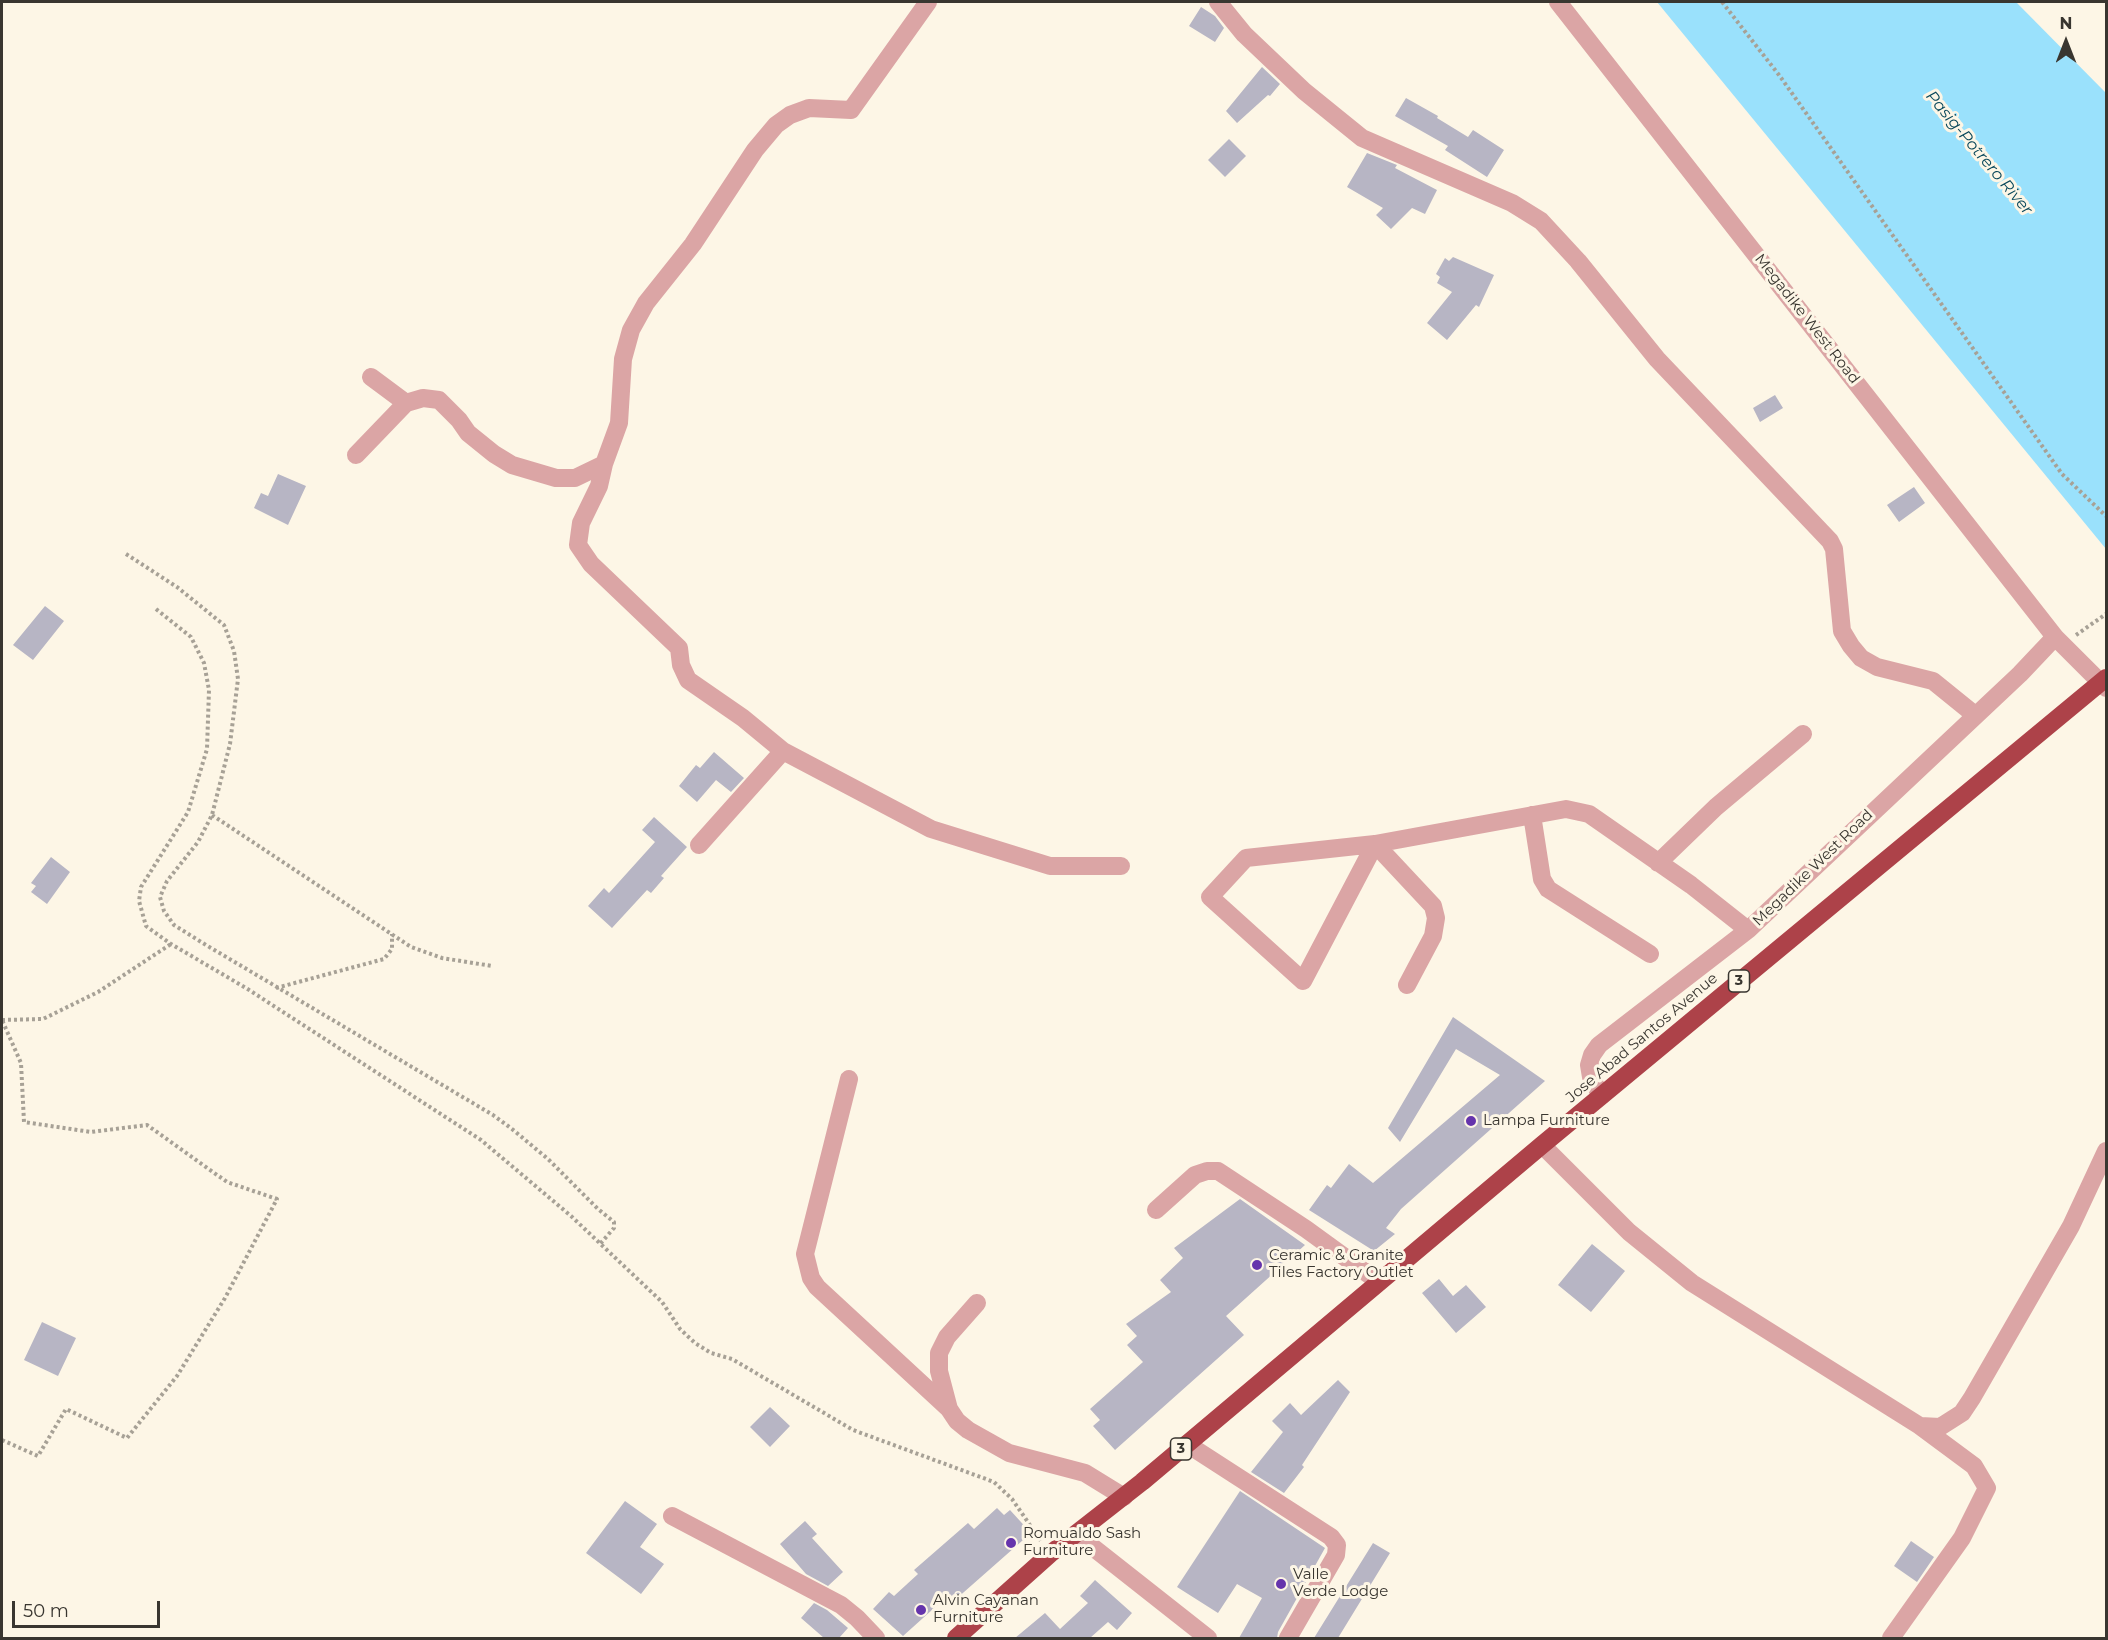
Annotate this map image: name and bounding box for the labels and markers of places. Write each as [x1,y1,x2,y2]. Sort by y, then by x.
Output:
place label: Lampa Furniture [1483,1112,1610,1130]
marker: Lampa Furniture [1464,1114,1478,1128]
place label: Ceramic & Granite Tiles Factory Outlet [1269,1247,1414,1282]
marker: Ceramic & Granite Tiles Factory Outlet [1250,1258,1264,1272]
place label: Romualdo Sash Furniture [1023,1525,1141,1560]
marker: Romualdo Sash Furniture [1004,1536,1018,1550]
place label: Valle Verde Lodge [1293,1566,1388,1601]
marker: Valle Verde Lodge [1274,1577,1288,1591]
place label: Alvin Cayanan Furniture [933,1592,1039,1627]
marker: Alvin Cayanan Furniture [914,1603,928,1617]

